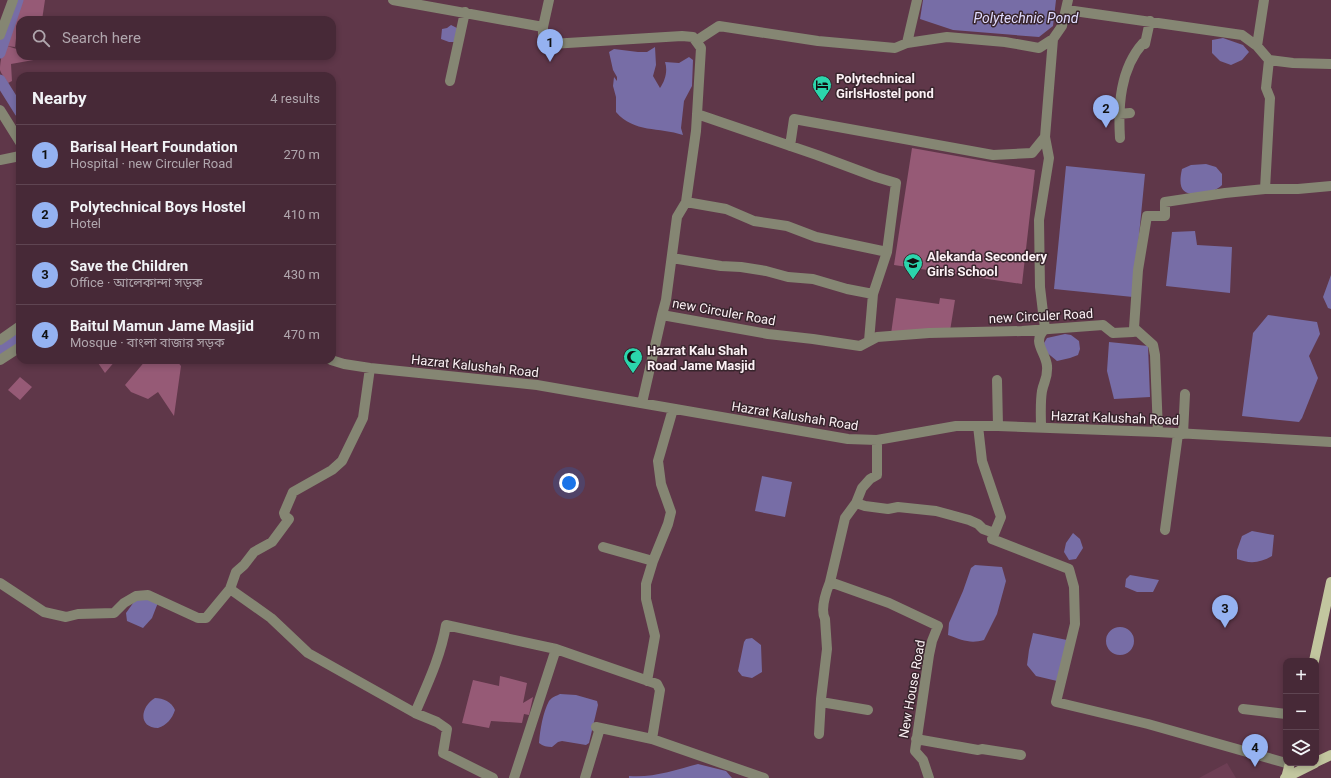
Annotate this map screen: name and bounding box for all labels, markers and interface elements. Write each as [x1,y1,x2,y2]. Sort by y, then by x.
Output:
water label: Polytechnic Pond [974,10,1079,26]
search box [16,16,336,60]
icon: search [30,27,52,49]
text: Search here [62,29,141,47]
pin: 1 [537,29,563,62]
place label: Polytechnical GirlsHostel pond [836,71,934,101]
hotel icon: Polytechnical GirlsHostel pond [811,74,833,102]
text: Nearby [32,88,87,108]
text: 4 results [270,91,320,106]
pin: 2 [1093,95,1119,128]
text: Barisal Heart Foundation [70,138,238,156]
text: 1 [41,147,49,162]
text: 270 m [283,147,320,162]
text: Hospital · new Circuler Road [70,156,233,171]
text: Polytechnical Boys Hostel [70,198,246,216]
text: 2 [41,207,49,222]
text: 410 m [283,207,320,222]
text: Hotel [70,216,101,231]
place label: Alekanda Secondery Girls School [927,249,1048,279]
school or university icon: Alekanda Secondery Girls School [902,252,924,280]
text: Save the Children [70,257,188,275]
text: 3 [41,267,49,282]
text: 430 m [283,267,320,282]
text: Office · আলেকান্দা সড়ক [70,275,202,290]
street label: new Circuler Road [671,296,777,328]
street label: new Circuler Road [988,306,1094,326]
text: Baitul Mamun Jame Masjid [70,317,254,335]
text: 4 [41,327,49,342]
text: 470 m [283,327,320,342]
text: Mosque · বাংলা বাজার সড়ক [70,335,225,350]
place label: Hazrat Kalu Shah Road Jame Masjid [647,343,755,373]
mosque icon: Hazrat Kalu Shah Road Jame Masjid [622,346,644,374]
street label: Hazrat Kalushah Road [410,352,540,380]
street label: Hazrat Kalushah Road [731,399,859,433]
street label: Hazrat Kalushah Road [1051,408,1179,428]
your location [559,473,579,493]
pin: 3 [1212,595,1238,628]
street label: New House Road [896,639,928,739]
map controls [1283,658,1319,766]
button: + [1283,658,1319,694]
button: − [1283,694,1319,730]
button: layers [1283,730,1319,766]
pin: 4 [1242,734,1268,767]

